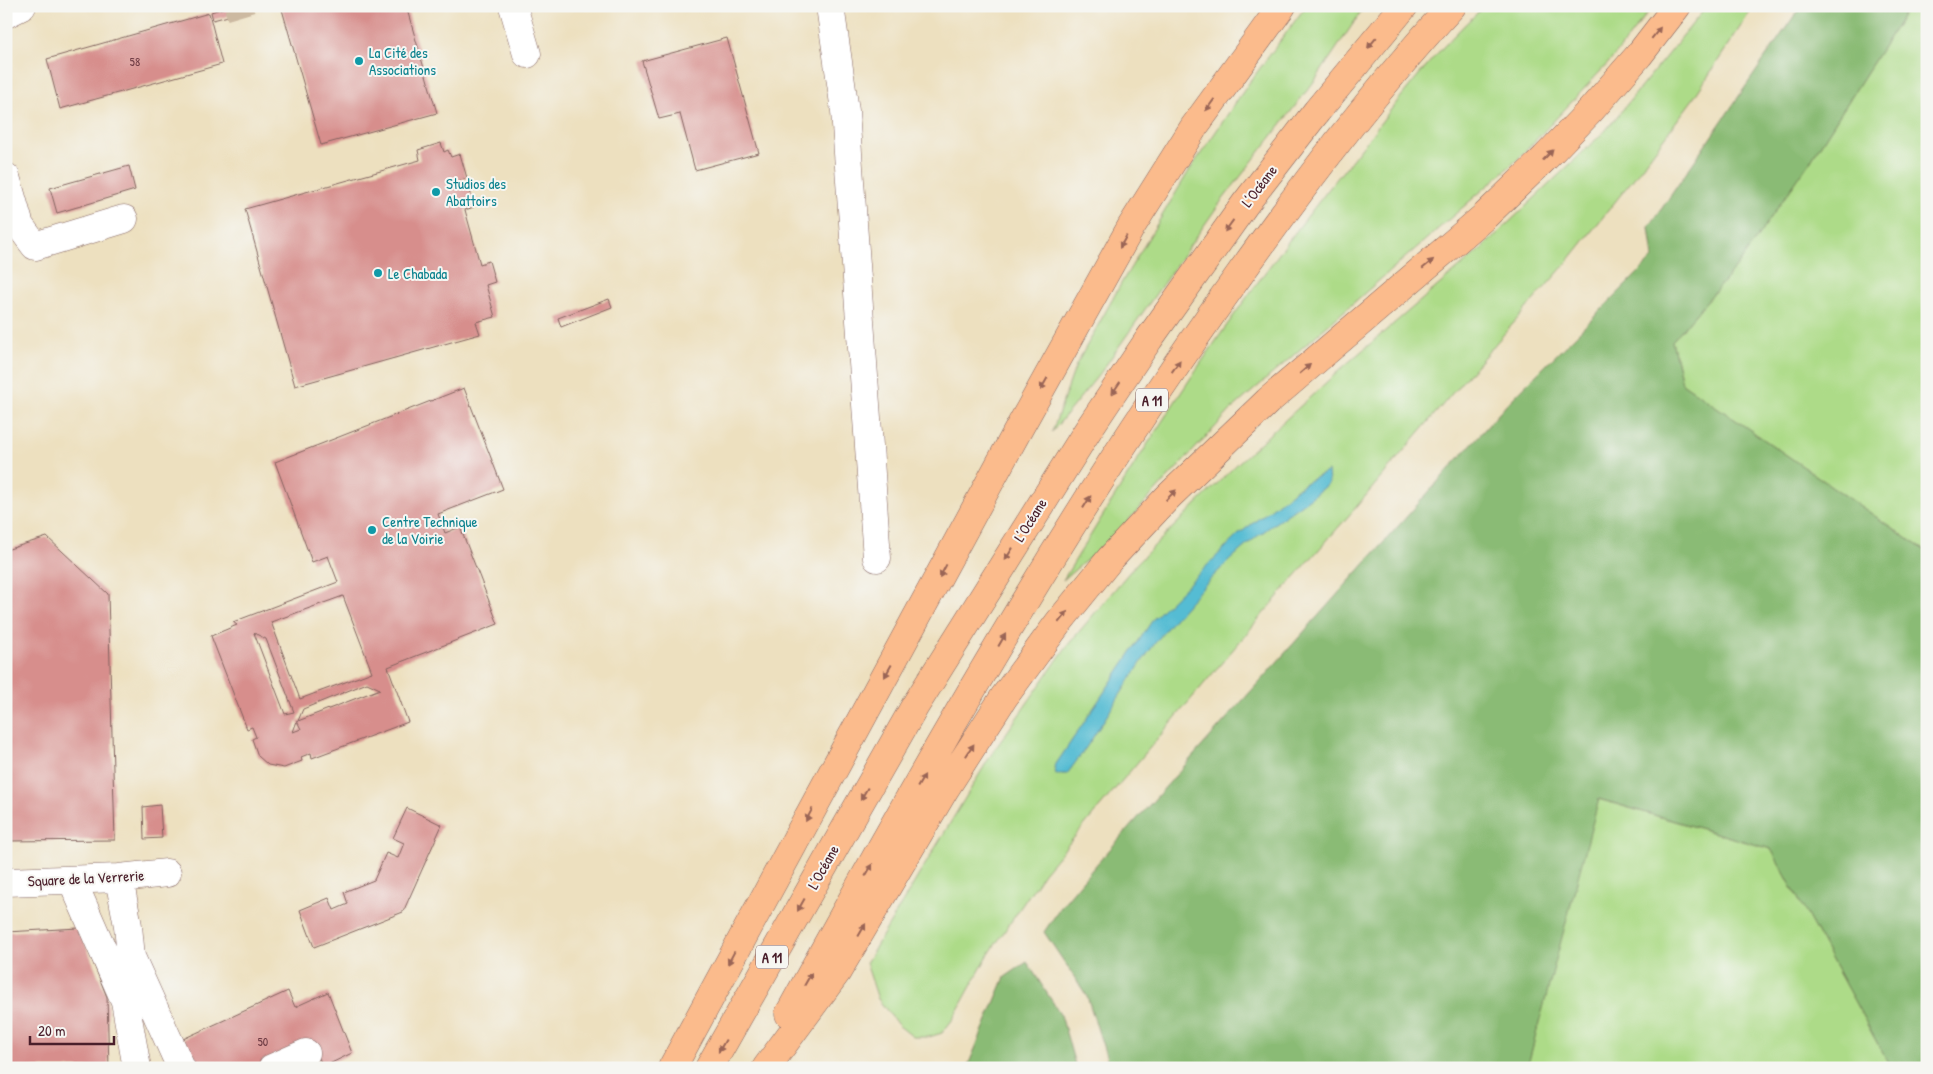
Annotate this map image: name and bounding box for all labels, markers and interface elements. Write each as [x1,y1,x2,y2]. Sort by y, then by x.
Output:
one-way arrow [1650,27,1661,40]
one-way arrow [1367,37,1378,50]
place label: La Cité des Associations [369,42,436,80]
house number: 58 [130,53,140,70]
marker: La Cité des Associations [353,55,365,67]
one-way arrow [1205,98,1215,112]
one-way arrow [1542,149,1554,161]
street label: L’Océane [1236,161,1282,211]
place label: Studios des Abattoirs [446,173,506,211]
marker: Studios des Abattoirs [430,186,442,198]
one-way arrow [1224,219,1234,233]
one-way arrow [1119,235,1127,249]
one-way arrow [1422,258,1434,270]
place label: Le Chabada [388,263,447,284]
marker: Le Chabada [372,267,384,279]
one-way arrow [1171,359,1181,373]
one-way arrow [1298,364,1311,375]
one-way arrow [1040,376,1048,391]
one-way arrow [1111,381,1121,395]
road number: A 11 [1136,388,1168,412]
one-way arrow [1165,489,1177,501]
street label: L’Océane [1008,494,1052,546]
one-way arrow [1082,495,1091,508]
place label: Centre Technique de la Voirie [382,511,478,549]
marker: Centre Technique de la Voirie [366,524,378,536]
one-way arrow [1004,547,1013,561]
one-way arrow [939,564,947,578]
one-way arrow [1058,610,1069,623]
one-way arrow [998,633,1006,648]
one-way arrow [884,664,893,678]
one-way arrow [965,743,975,756]
one-way arrow [916,774,925,787]
one-way arrow [860,787,869,800]
one-way arrow [805,808,813,822]
street label: L’Océane [802,841,844,893]
one-way arrow [865,863,873,877]
street label: Square de la Verrerie [27,864,145,892]
one-way arrow [797,898,806,911]
one-way arrow [857,923,866,937]
road number: A 11 [756,946,788,969]
one-way arrow [727,951,736,965]
one-way arrow [803,972,812,986]
scale bar [30,1014,114,1046]
text: 20 m [38,1020,65,1041]
house number: 50 [258,1033,268,1050]
one-way arrow [717,1040,726,1053]

